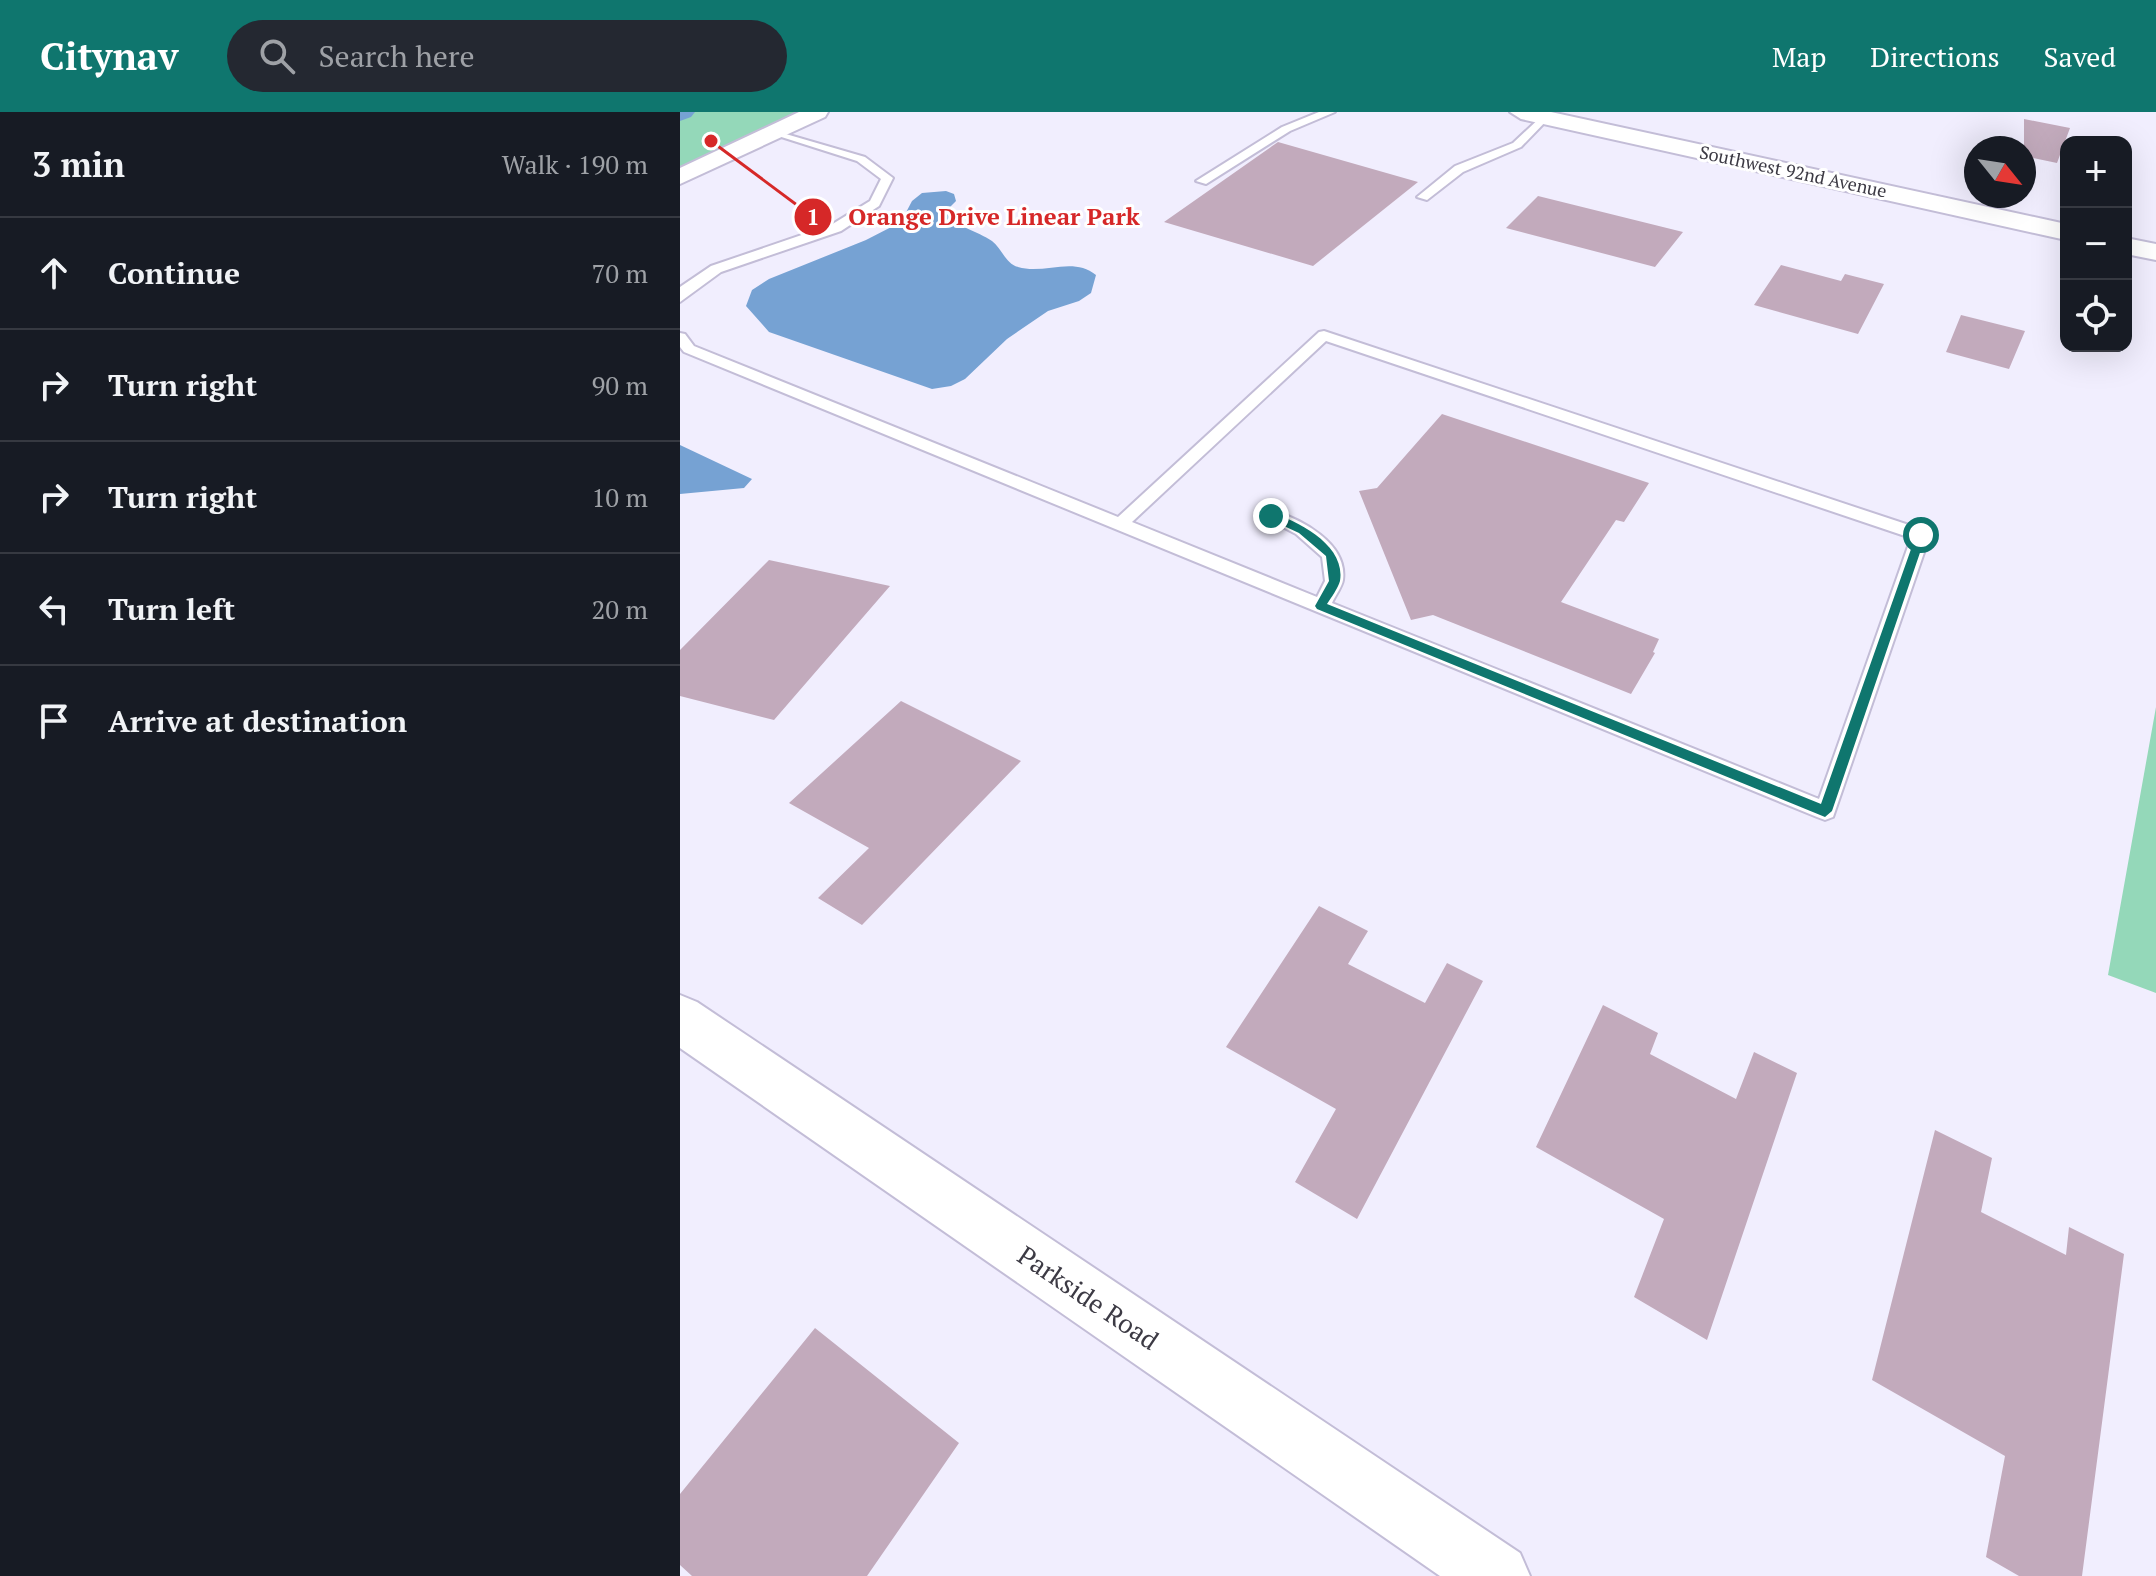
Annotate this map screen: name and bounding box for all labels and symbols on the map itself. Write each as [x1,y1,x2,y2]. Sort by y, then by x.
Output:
north arrow [1964,136,2036,208]
street label: Southwest 92nd Avenue [1697,139,1889,203]
callout: Orange Drive Linear Park [793,193,1156,241]
text: 1 [806,200,820,232]
text: Orange Drive Linear Park [848,200,1140,232]
route end [1253,498,1289,534]
route start [1903,517,1939,553]
street label: Parkside Road [1012,1238,1166,1357]

